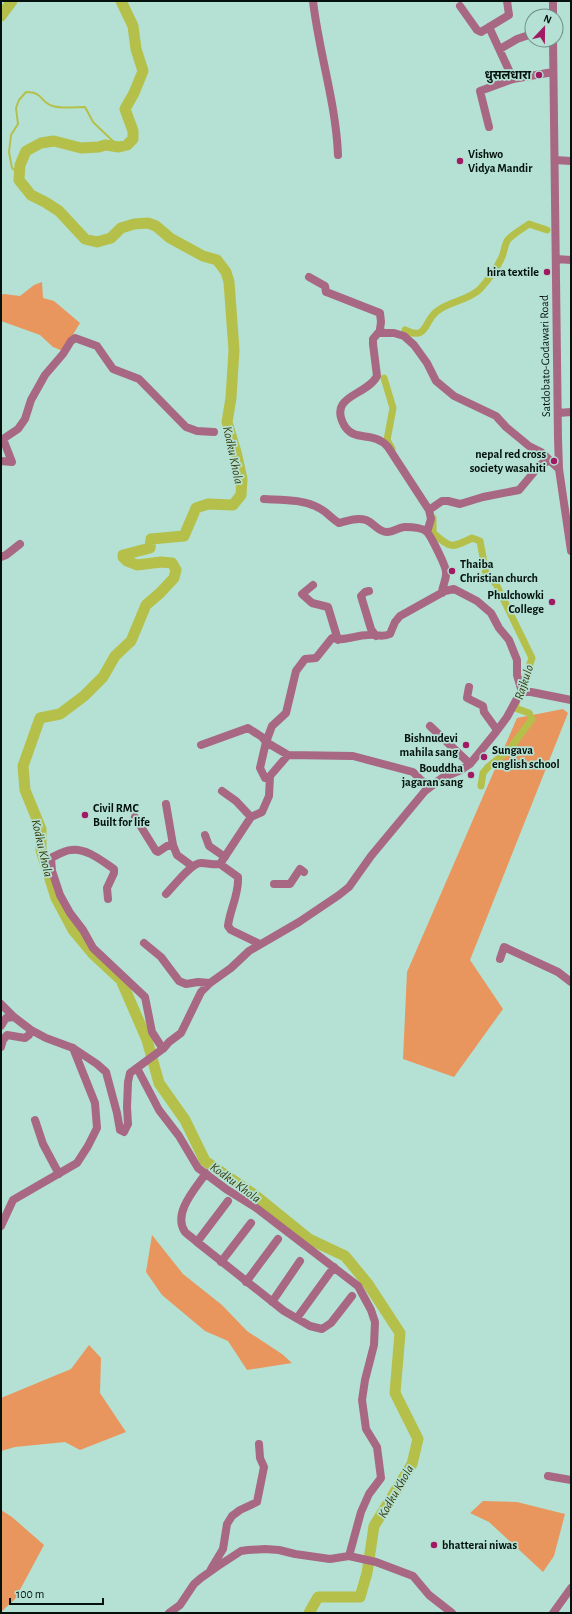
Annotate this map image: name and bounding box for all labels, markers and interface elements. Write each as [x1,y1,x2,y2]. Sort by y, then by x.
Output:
north arrow [524,8,564,48]
text: N [542,13,553,26]
place label: धुसलधारा [484,69,531,84]
marker: धुसलधारा [534,70,544,80]
place label: Vishwo Vidya Mandir [468,148,533,175]
marker: Vishwo Vidya Mandir [455,156,465,166]
place label: hira textile [487,266,539,278]
marker: hira textile [542,267,552,277]
street label: Satdobato-Godawari Road [538,295,552,417]
water label: Kodku Khola [220,425,245,486]
place label: nepal red cross society wasahiti [470,448,546,475]
marker: nepal red cross society wasahiti [549,456,559,466]
place label: Thaiba Christian church [460,558,538,584]
marker: Thaiba Christian church [447,566,457,576]
place label: Phulchowki College [487,589,544,615]
marker: Phulchowki College [547,597,557,607]
water label: Rajkulo [513,663,536,702]
place label: Bishnudevi mahila sang [400,732,459,758]
marker: Bishnudevi mahila sang [461,740,471,750]
place label: Sungava english school [492,744,560,770]
marker: Sungava english school [479,752,489,762]
place label: Bouddha jagaran sang [402,762,464,789]
marker: Bouddha jagaran sang [466,770,476,780]
place label: Civil RMC Built for life [93,802,150,828]
marker: Civil RMC Built for life [80,810,90,820]
water label: Kodku Khola [29,818,55,879]
water label: Kodku Khola [208,1161,263,1206]
water label: Kodku Khola [376,1463,417,1520]
place label: bhatterai niwas [442,1539,517,1551]
marker: bhatterai niwas [429,1540,439,1550]
scale bar [10,1580,103,1606]
text: 100 m [16,1588,44,1600]

